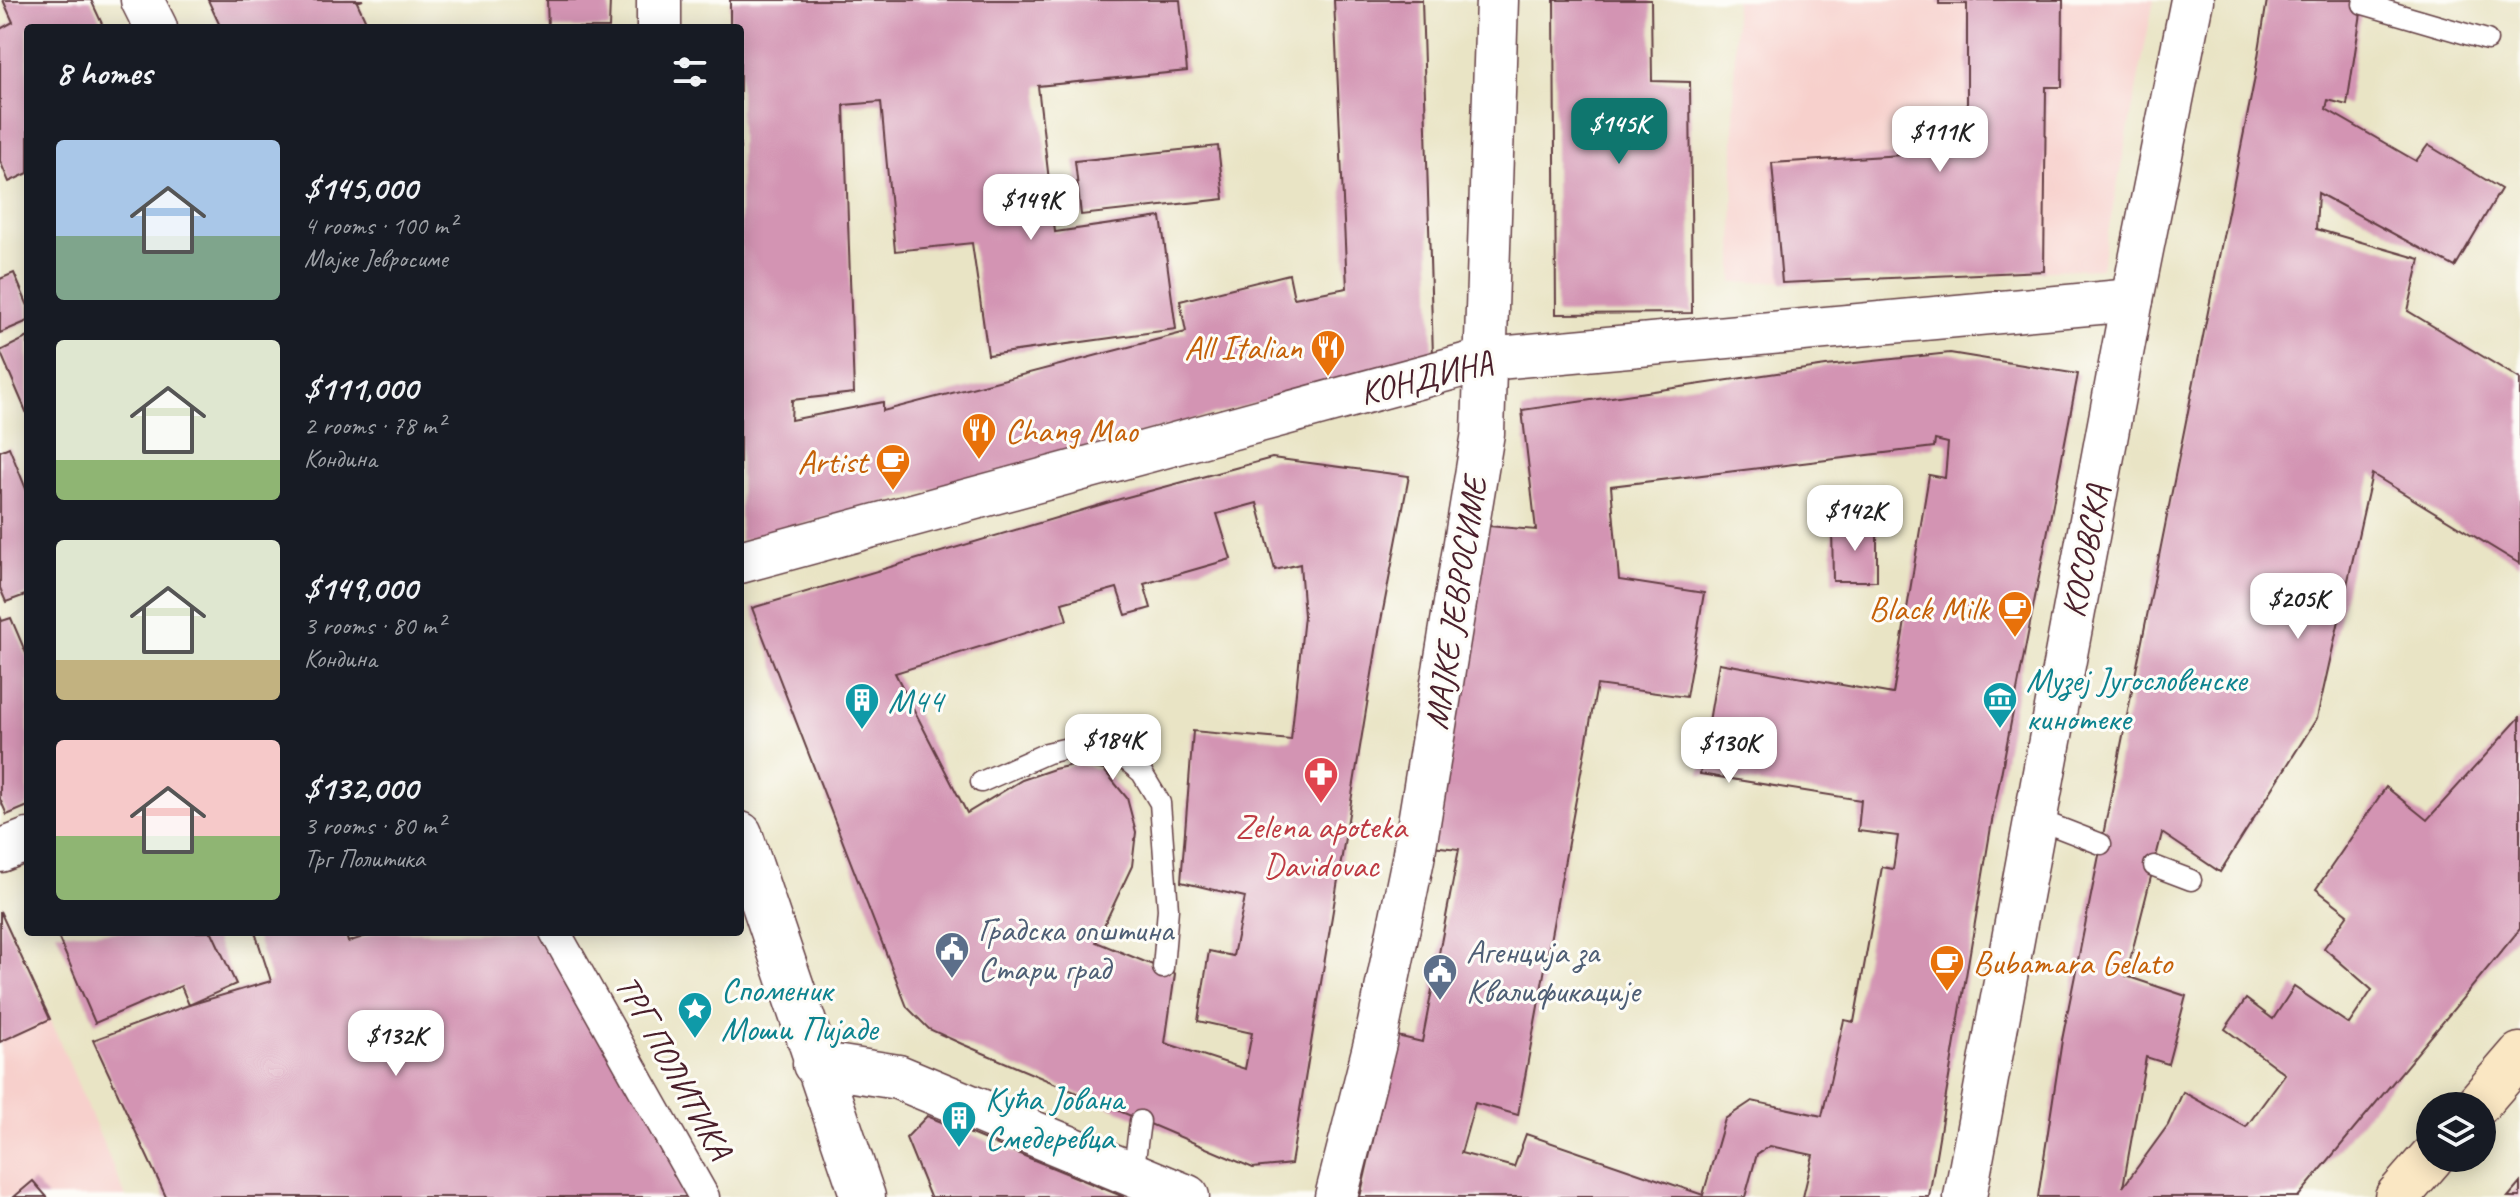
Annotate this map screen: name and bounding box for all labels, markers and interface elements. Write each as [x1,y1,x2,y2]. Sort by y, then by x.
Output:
icon: filters [668,50,712,94]
text: 8 homes [56,51,152,94]
pin: $145K [1563,98,1675,166]
pin: $111K [1884,106,1996,174]
text: $145K [1589,107,1649,140]
text: $111K [1910,115,1970,148]
text: $145,000 [304,166,417,209]
icon: home [120,172,216,268]
pin: $149K [975,174,1087,242]
text: $149K [1001,183,1061,216]
text: 4 rooms · 100 m² [304,209,456,242]
text: Мајке Јевросиме [304,242,448,275]
place label: All Italian [1184,326,1303,369]
restaurant icon: All Italian [1309,328,1347,378]
street label: КОНДИНА [1355,340,1498,414]
text: $111,000 [304,366,418,409]
icon: home [120,372,216,468]
text: 2 rooms · 78 m² [304,409,445,442]
place label: Chang Mao [1005,409,1139,452]
restaurant icon: Chang Mao [960,411,998,461]
place label: Artist [798,440,871,483]
text: Кондина [304,442,377,475]
cafe icon: Artist [874,442,912,492]
street label: МАЈКЕ ЈЕВРОСИМЕ [1414,470,1497,732]
street label: КОСОВСКА [2051,480,2119,621]
pin: $142K [1799,485,1911,553]
text: $142K [1825,494,1885,527]
text: $149,000 [304,566,417,609]
icon: home [120,572,216,668]
pin: $205K [2242,573,2354,641]
text: $205K [2268,582,2328,615]
place label: Black Milk [1869,587,1992,630]
cafe icon: Black Milk [1996,589,2034,639]
text: 3 rooms · 80 m² [304,609,445,642]
text: Кондина [304,642,377,675]
place label: Музеј Југословенске кинотеке [2026,658,2248,740]
place label: М44 [888,679,947,722]
museum icon: Музеј Југословенске кинотеке [1981,680,2019,730]
building icon: М44 [843,681,881,731]
pin: $184K [1057,714,1169,782]
pin: $130K [1673,717,1785,785]
text: $184K [1083,723,1143,756]
text: $130K [1699,726,1759,759]
pharmacy icon: Zelena apoteka Davidovac [1302,755,1340,805]
text: $132,000 [304,766,418,809]
icon: home [120,772,216,868]
place label: Zelena apoteka Davidovac [1235,805,1409,887]
text: 3 rooms · 80 m² [304,809,445,842]
text: Трг Политика [304,842,425,875]
place label: Градска општина Стари град [978,908,1176,990]
public building icon: Градска општина Стари град [933,930,971,980]
place label: Агенција за Квалификације [1466,930,1642,1012]
place label: Bubamara Gelato [1973,941,2174,984]
cafe icon: Bubamara Gelato [1928,943,1966,993]
public building icon: Агенција за Квалификације [1421,952,1459,1002]
street label: ТРГ ПОЛИТИКА [606,967,743,1168]
place label: Споменик Моши Пијаде [721,968,879,1050]
place icon: Споменик Моши Пијаде [676,990,714,1040]
pin: $132K [340,1010,452,1078]
text: $132K [366,1019,426,1052]
place label: Кућа Јована Смедеревца [985,1077,1127,1159]
map controls [2416,1092,2496,1172]
button: layers [2416,1092,2496,1172]
building icon: Кућа Јована Смедеревца [940,1099,978,1149]

